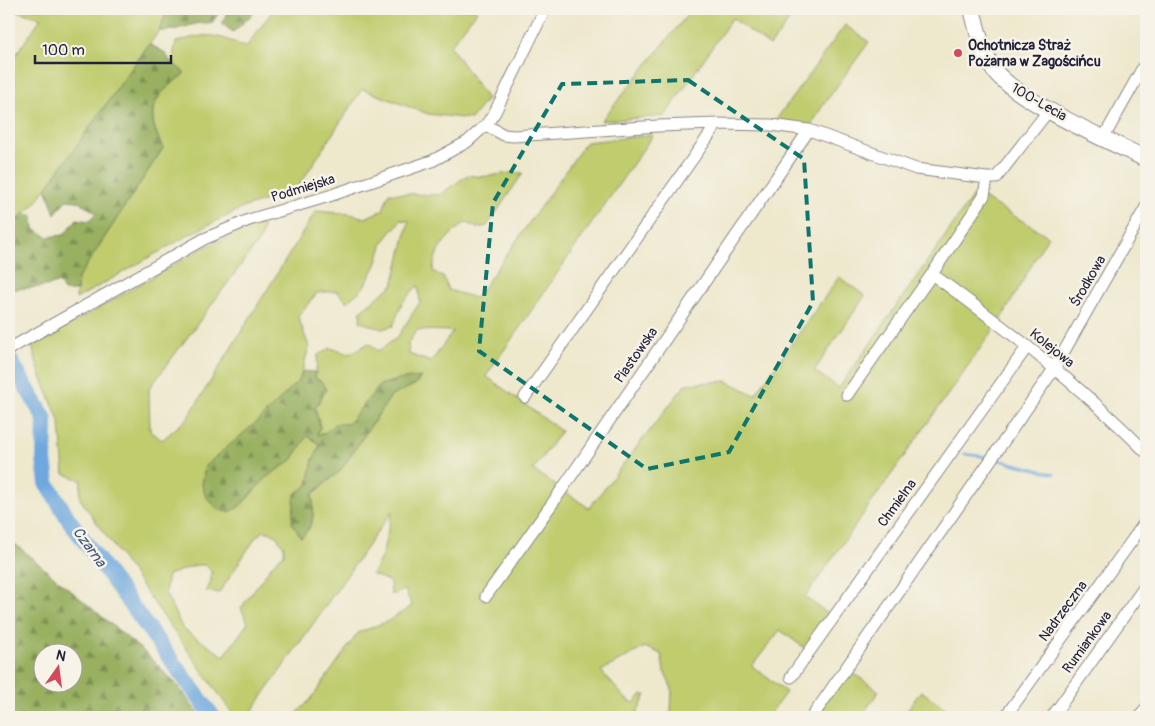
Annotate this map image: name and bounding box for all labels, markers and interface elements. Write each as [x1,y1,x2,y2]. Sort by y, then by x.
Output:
scale bar [35,32,171,64]
place label: Ochotnicza Straż Pożarna w Zagościńcu [968,37,1101,70]
text: 100 m [42,41,85,60]
marker: Ochotnicza Straż Pożarna w Zagościńcu [952,47,964,59]
street label: 100-Lecia [1008,79,1070,125]
street label: Podmiejska [269,170,337,206]
street label: Środkowa [1066,252,1110,310]
street label: Piastowska [611,324,661,386]
street label: Kolejowa [1026,325,1078,371]
street label: Chmielna [874,476,920,530]
water label: Czarna [68,523,110,572]
street label: Nadrzeczna [1035,577,1091,645]
street label: Rumiankowa [1059,608,1115,676]
north arrow [32,644,82,694]
text: N [54,646,68,665]

